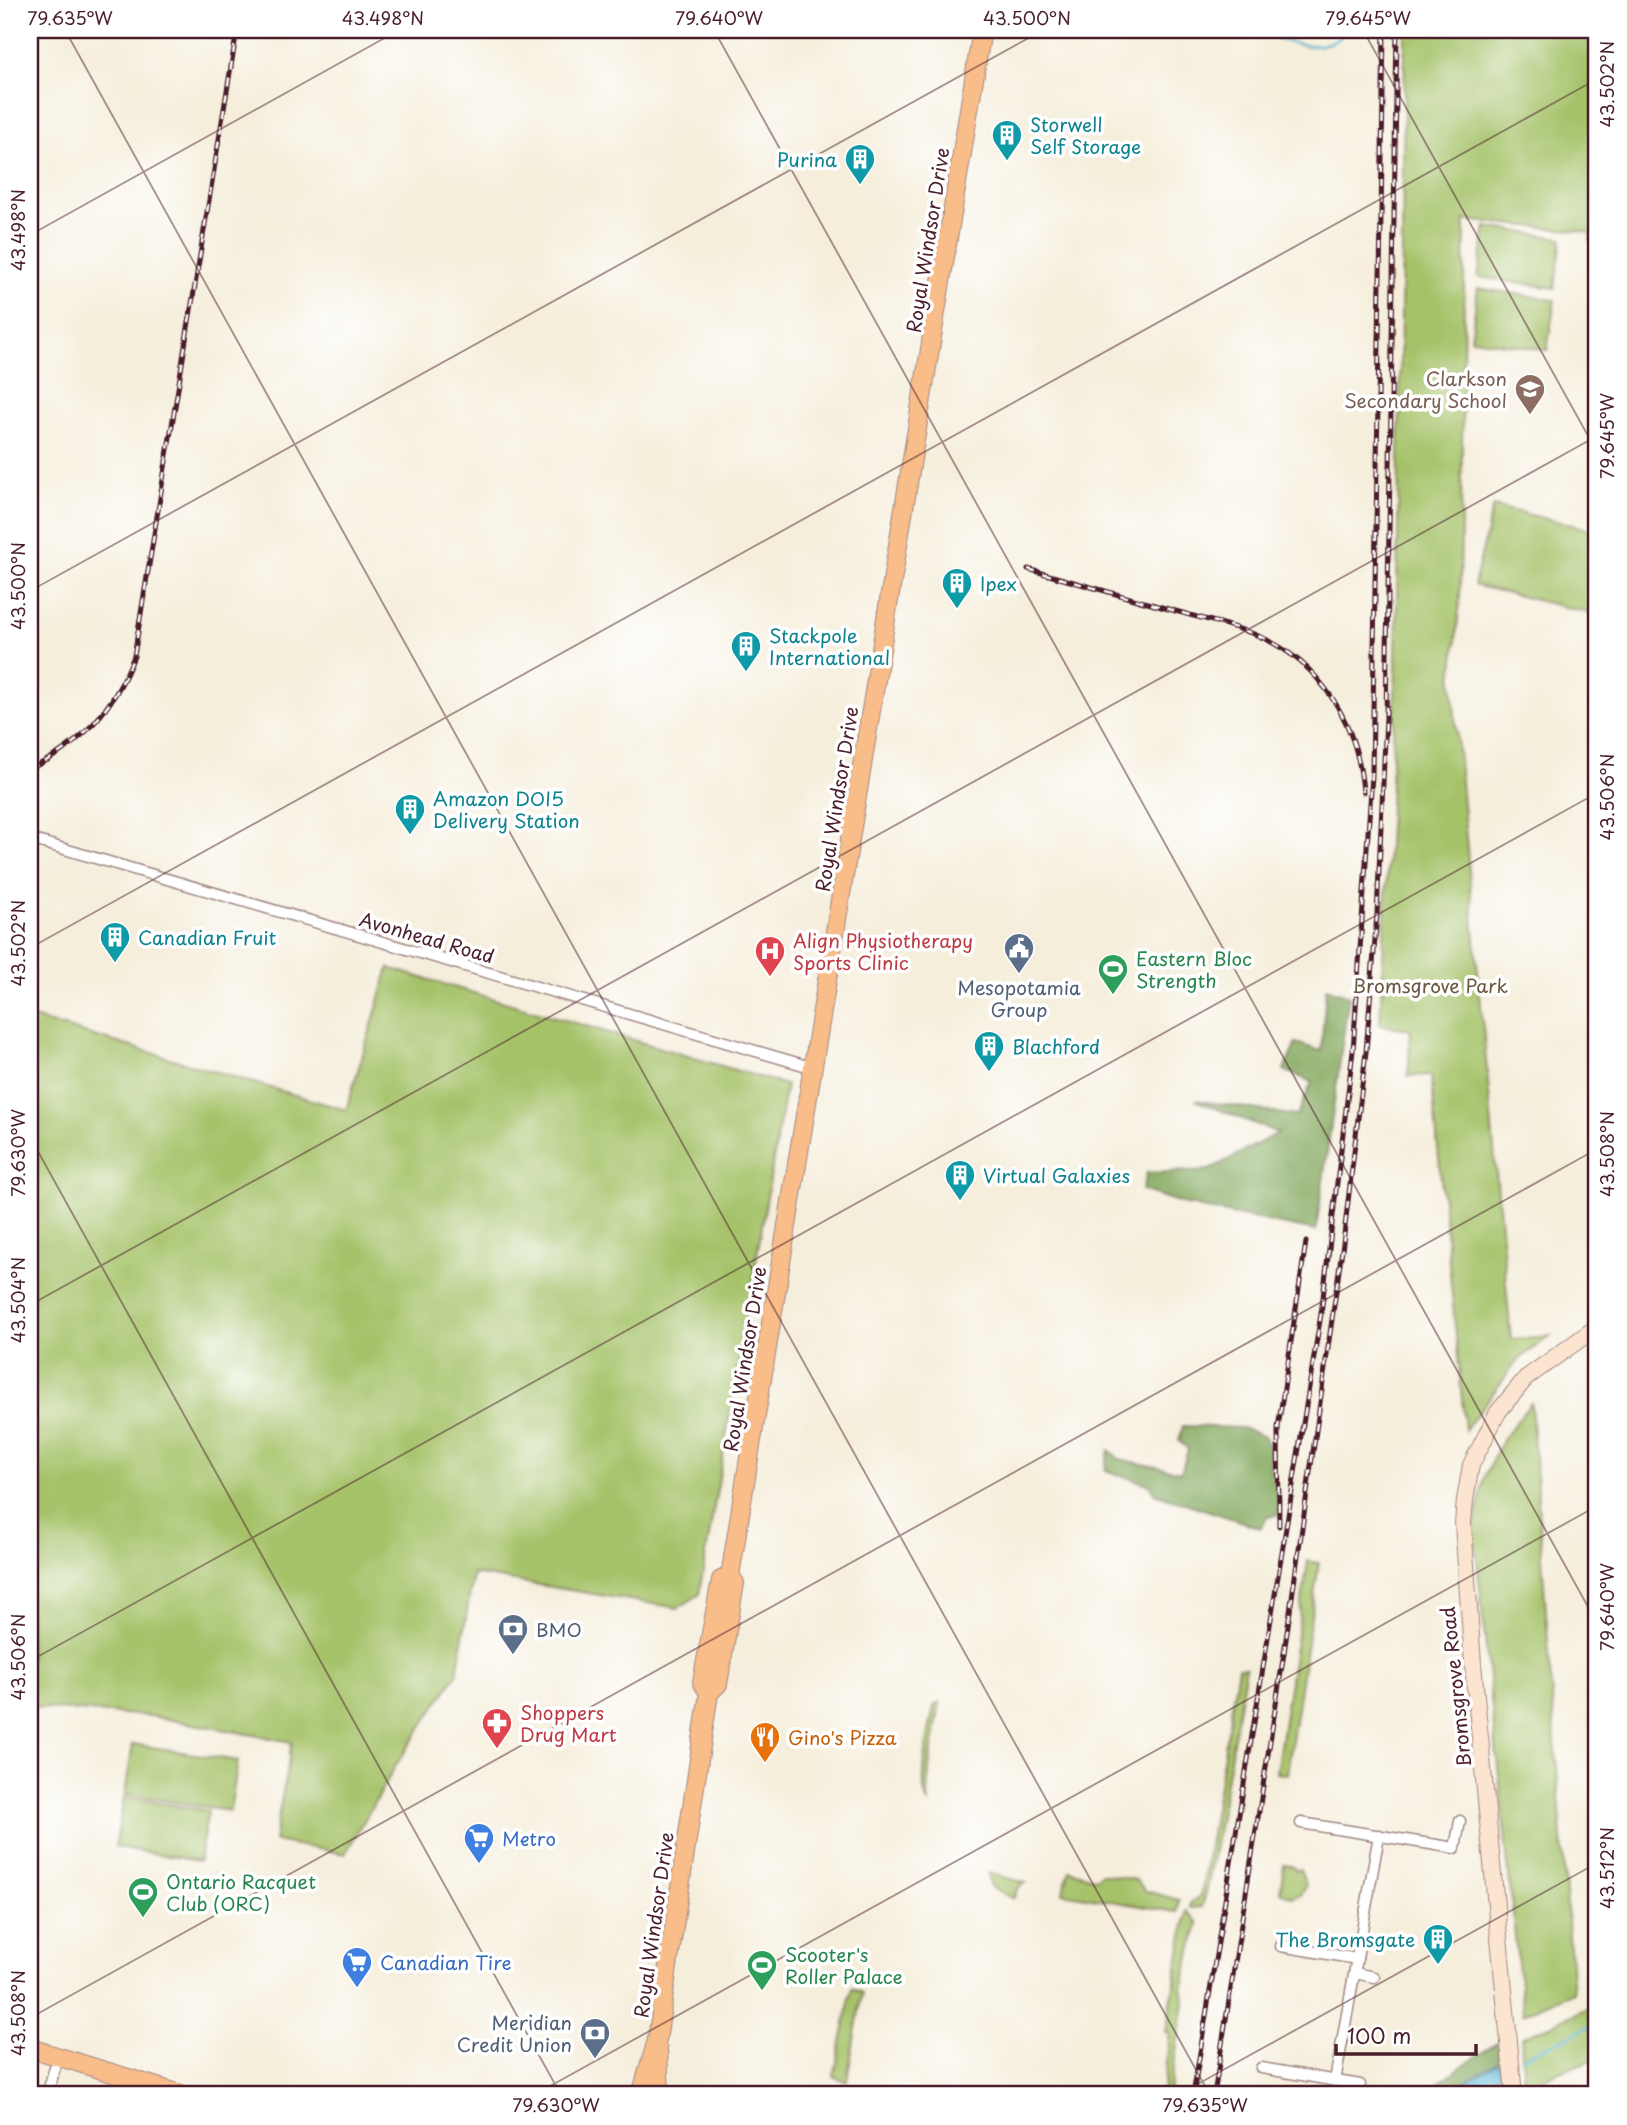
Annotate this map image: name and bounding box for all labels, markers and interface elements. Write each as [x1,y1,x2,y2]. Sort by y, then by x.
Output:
text: 79.635°W [27,4,113,31]
text: 43.498°N [342,4,424,31]
text: 79.640°W [675,4,764,31]
text: 43.500°N [983,4,1071,31]
text: 79.645°W [1325,4,1411,31]
text: 43.502°N [1593,41,1620,127]
place label: Storwell Self Storage [1030,110,1141,160]
building icon: Storwell Self Storage [990,118,1024,162]
building icon: Purina [843,142,877,186]
place label: Purina [777,145,837,173]
street label: Royal Windsor Drive [899,145,955,335]
text: 43.498°N [4,189,31,271]
place label: Clarkson Secondary School [1344,364,1507,414]
school or university icon: Clarkson Secondary School [1513,372,1547,416]
text: 79.645°W [1593,393,1620,479]
text: 43.500°N [4,542,31,630]
building icon: Ipex [940,566,974,610]
place label: Ipex [980,569,1017,597]
place label: Stackpole International [769,621,890,671]
building icon: Stackpole International [729,629,763,673]
street label: Royal Windsor Drive [808,704,864,894]
text: 43.506°N [1593,754,1620,840]
place label: Amazon DOI5 Delivery Station [433,784,580,834]
building icon: Amazon DOI5 Delivery Station [393,792,427,836]
text: 43.502°N [4,900,31,986]
street label: Avonhead Road [356,904,498,970]
building icon: Canadian Fruit [98,920,132,964]
place label: Canadian Fruit [138,923,277,951]
place label: Align Physiotherapy Sports Clinic [793,926,973,976]
public building icon: Mesopotamia Group [1002,931,1036,975]
hospital icon: Align Physiotherapy Sports Clinic [753,934,787,978]
place label: Eastern Bloc Strength [1136,944,1252,994]
sports icon: Eastern Bloc Strength [1096,952,1130,996]
park label: Bromsgrove Park [1352,971,1508,999]
place label: Mesopotamia Group [957,973,1081,1023]
building icon: Blachford [972,1029,1006,1073]
place label: Blachford [1012,1032,1100,1060]
text: 79.630°W [4,1109,31,1197]
text: 43.508°N [1593,1111,1620,1197]
building icon: Virtual Galaxies [943,1158,977,1202]
place label: Virtual Galaxies [983,1161,1130,1189]
text: 43.504°N [4,1257,31,1343]
street label: Royal Windsor Drive [716,1264,772,1454]
text: 79.640°W [1593,1562,1620,1651]
street label: Bromsgrove Road [1433,1605,1477,1769]
bank icon: BMO [496,1612,530,1656]
text: 43.506°N [4,1614,31,1700]
place label: BMO [536,1615,582,1643]
place label: Shoppers Drug Mart [520,1698,617,1748]
pharmacy icon: Shoppers Drug Mart [480,1706,514,1750]
restaurant icon: Gino's Pizza [748,1720,782,1764]
place label: Gino's Pizza [788,1723,897,1751]
supermarket icon: Metro [462,1821,496,1865]
place label: Metro [502,1824,556,1852]
text: 43.512°N [1593,1827,1620,1909]
street label: Royal Windsor Drive [626,1830,680,2020]
place label: Ontario Racquet Club (ORC) [166,1867,316,1917]
sports icon: Ontario Racquet Club (ORC) [126,1875,160,1919]
building icon: The Bromsgate [1421,1922,1455,1966]
place label: The Bromsgate [1275,1925,1415,1953]
place label: Scooter's Roller Palace [785,1940,903,1990]
supermarket icon: Canadian Tire [340,1945,374,1989]
place label: Canadian Tire [380,1948,512,1976]
sports icon: Scooter's Roller Palace [745,1948,779,1992]
text: 43.508°N [4,1970,31,2056]
place label: Meridian Credit Union [457,2008,572,2058]
scale bar [1336,2013,1476,2057]
bank icon: Meridian Credit Union [578,2016,612,2060]
text: 100 m [1347,2019,1411,2051]
text: 79.630°W [512,2091,600,2118]
text: 79.635°W [1162,2091,1248,2118]

